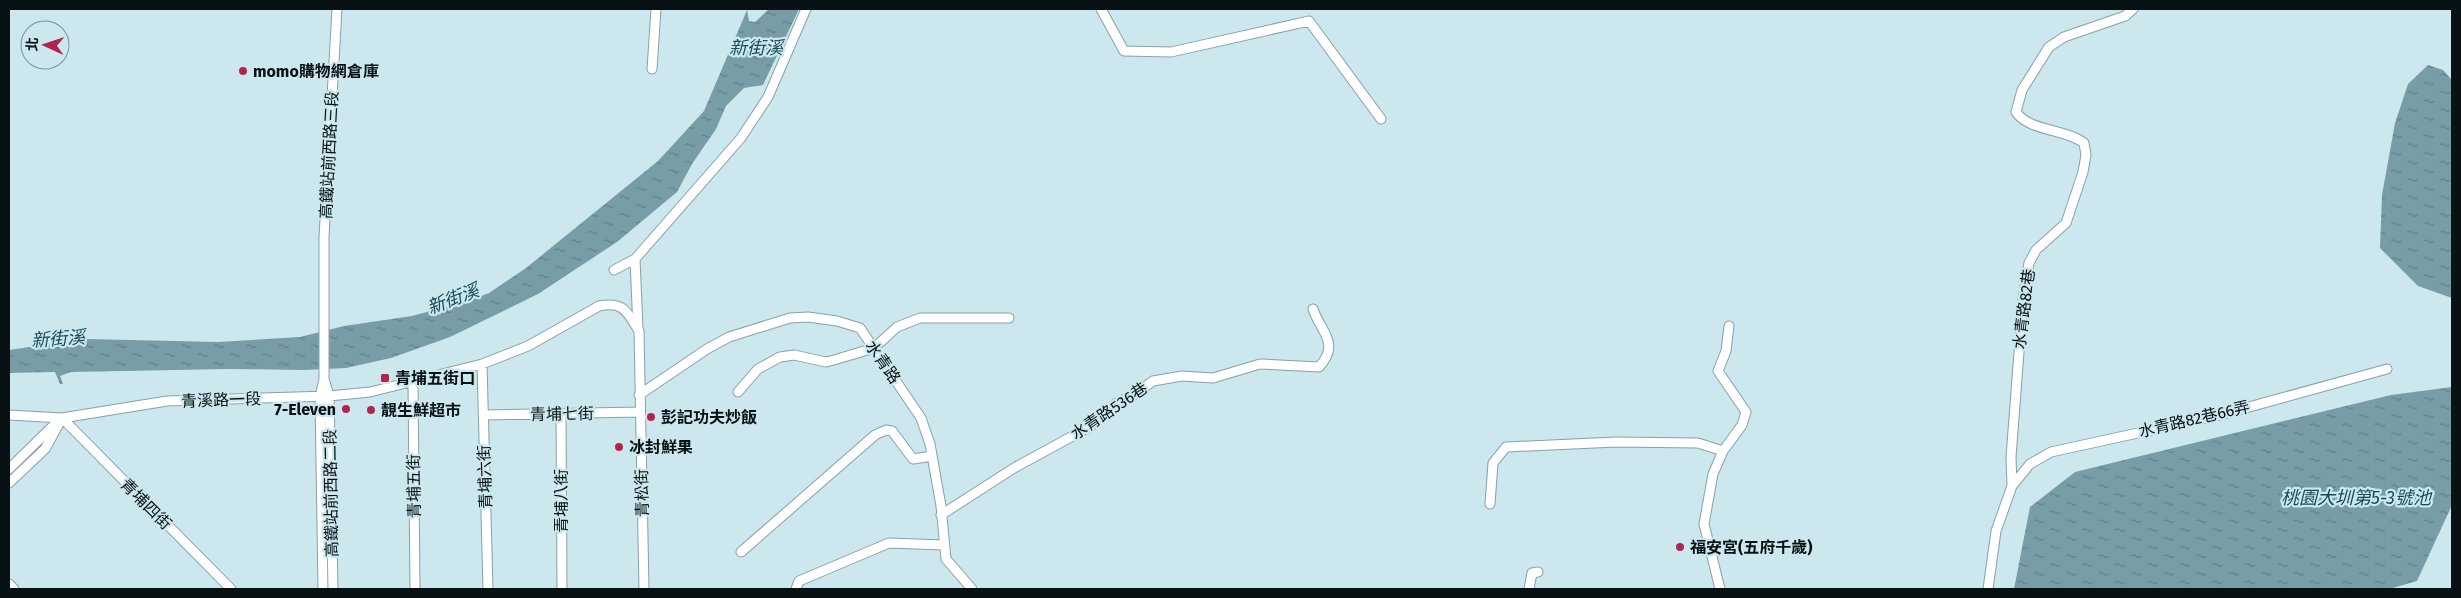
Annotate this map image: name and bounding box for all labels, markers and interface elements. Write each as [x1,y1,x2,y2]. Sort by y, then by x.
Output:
north arrow [20,20,70,70]
text: 北 [24,37,41,52]
water label: 新街溪 [729,37,786,59]
place label: momo購物網倉庫 [253,62,379,81]
marker: momo購物網倉庫 [237,65,249,77]
street label: 高鐵站前西路三段 [316,91,342,219]
street label: 水青路82巷 [2010,268,2038,350]
water label: 新街溪 [424,278,485,319]
water label: 新街溪 [30,326,89,352]
street label: 水青路 [861,337,905,387]
place label: 青埔五街口 [395,369,475,388]
marker: 青埔五街口 [379,372,391,384]
street label: 水青路536巷 [1067,378,1151,444]
street label: 青溪路一段 [181,389,261,411]
street label: 水青路82巷66弄 [2136,397,2252,441]
place label: 7-Eleven [274,400,336,419]
place label: 靚生鮮超市 [381,401,461,420]
marker: 7-Eleven [340,403,352,415]
marker: 靚生鮮超市 [365,404,377,416]
street label: 青埔七街 [530,404,594,424]
place label: 彭記功夫炒飯 [661,408,757,427]
marker: 彭記功夫炒飯 [645,411,657,423]
street label: 高鐵站前西路二段 [320,429,342,557]
place label: 冰封鮮果 [629,438,693,457]
marker: 冰封鮮果 [613,441,625,453]
street label: 青埔六街 [474,445,496,509]
street label: 青埔五街 [404,454,424,518]
street label: 青埔八街 [552,469,571,533]
street label: 青松街 [632,469,652,517]
street label: 青埔四街 [117,475,175,533]
water label: 桃園大圳第5-3號池 [2281,487,2433,509]
place label: 福安宮(五府千歲) [1690,538,1812,557]
marker: 福安宮(五府千歲) [1674,541,1686,553]

